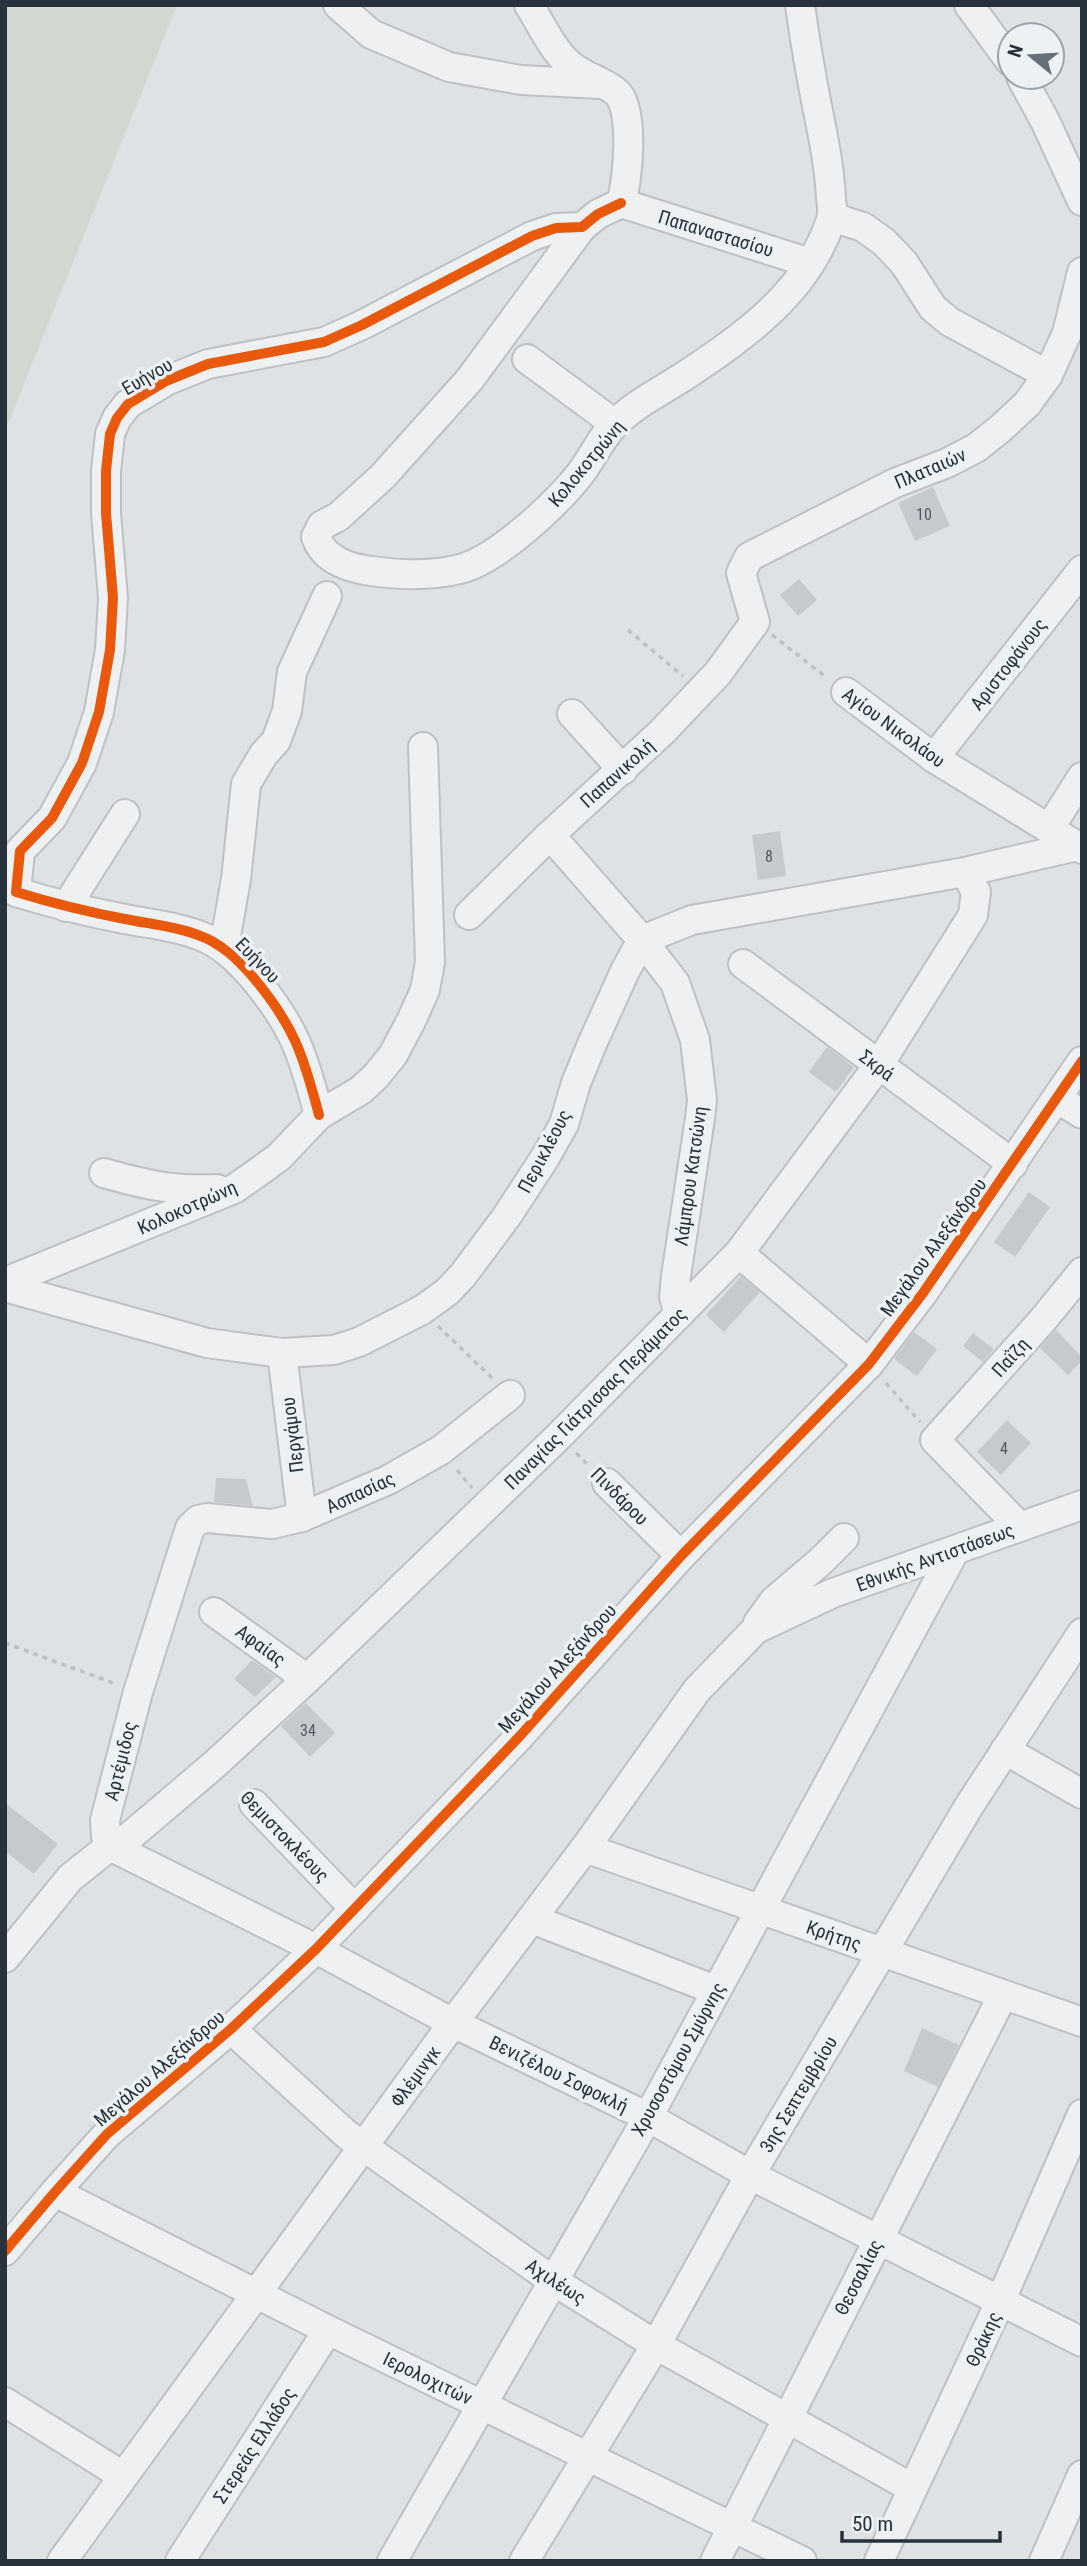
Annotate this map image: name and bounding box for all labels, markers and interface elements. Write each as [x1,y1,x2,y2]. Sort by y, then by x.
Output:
north arrow [996,21,1066,91]
text: N [1003,42,1028,60]
street label: Παπαναστασίου [655,205,776,262]
street label: Ευήνου [118,353,177,400]
street label: Κολοκοτρώνη [543,415,629,511]
street label: Πλαταιών [891,443,970,494]
house number: 10 [916,505,932,524]
street label: Αριστοφάνους [965,614,1051,715]
street label: Αγίου Νικολάου [838,682,950,772]
street label: Παπανικολή [575,734,659,813]
house number: 8 [765,847,773,866]
street label: Ευήνου [230,933,285,988]
street label: Σκρά [855,1045,899,1086]
street label: Λάμπρου Κατσώνη [669,1105,712,1247]
street label: Περικλέους [513,1106,576,1197]
street label: Μεγάλου Αλεξάνδρου [875,1174,991,1321]
street label: Κολοκοτρώνη [134,1175,240,1240]
street label: Παναγίας Γιάτρισσας Περάματος [499,1302,691,1494]
street label: Παΐζη [987,1333,1034,1382]
street label: Περγάμου [276,1396,309,1474]
house number: 4 [1000,1439,1008,1458]
street label: Πινδάρου [586,1463,653,1530]
street label: Ασπασίας [322,1467,398,1518]
street label: Εθνικής Αντιστάσεως [853,1518,1017,1597]
street label: Μεγάλου Αλεξάνδρου [493,1599,621,1738]
street label: Αφαίας [231,1620,290,1671]
street label: Αρτέμιδος [100,1719,141,1803]
house number: 34 [300,1721,316,1740]
street label: Θεμιστοκλέους [235,1786,334,1887]
street label: Κρήτης [803,1915,864,1956]
street label: Χρυσοστόμου Σμύρνης [627,1978,730,2140]
street label: Μεγάλου Αλεξάνδρου [89,2005,229,2131]
street label: Βενιζέλου Σοφοκλή [486,2031,632,2118]
street label: 3ης Σεπτεμβρίου [755,2032,842,2157]
street label: Φλέμινγκ [385,2041,445,2112]
street label: Θεσσαλίας [830,2235,887,2319]
street label: Αχιλέως [521,2254,590,2309]
street label: Θράκης [961,2308,1006,2370]
street label: Ιερολοχιτών [379,2347,476,2410]
street label: Στερεάς Ελλάδος [208,2383,301,2508]
scale bar [842,2500,1000,2544]
text: 50 m [852,2512,893,2536]

